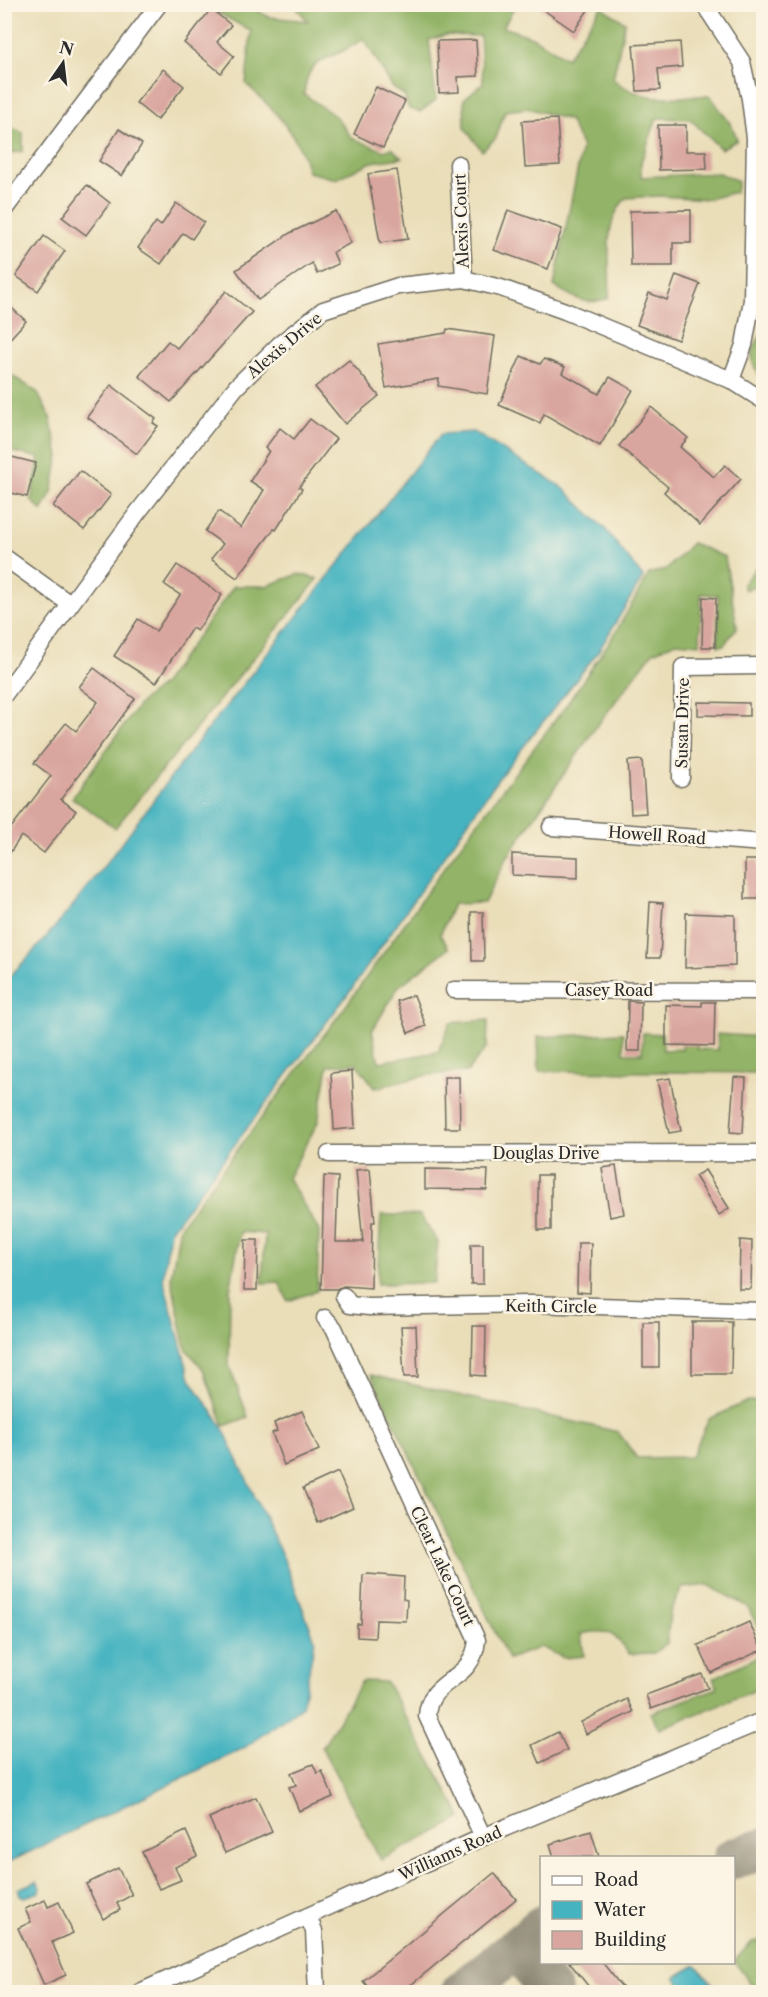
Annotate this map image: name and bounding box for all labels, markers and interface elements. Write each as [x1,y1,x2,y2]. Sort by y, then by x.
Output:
north arrow [33,33,93,93]
text: N [57,37,76,60]
street label: Alexis Court [449,173,473,270]
street label: Alexis Drive [242,308,326,383]
street label: Susan Drive [671,677,693,769]
street label: Howell Road [608,822,707,848]
street label: Casey Road [565,980,654,1000]
street label: Douglas Drive [492,1143,600,1163]
street label: Keith Circle [505,1295,597,1317]
street label: Clear Lake Court [406,1503,480,1630]
street label: Williams Road [394,1821,505,1885]
legend [540,1856,735,1964]
text: Road [594,1869,639,1891]
text: Water [593,1899,646,1921]
text: Building [594,1929,666,1951]

